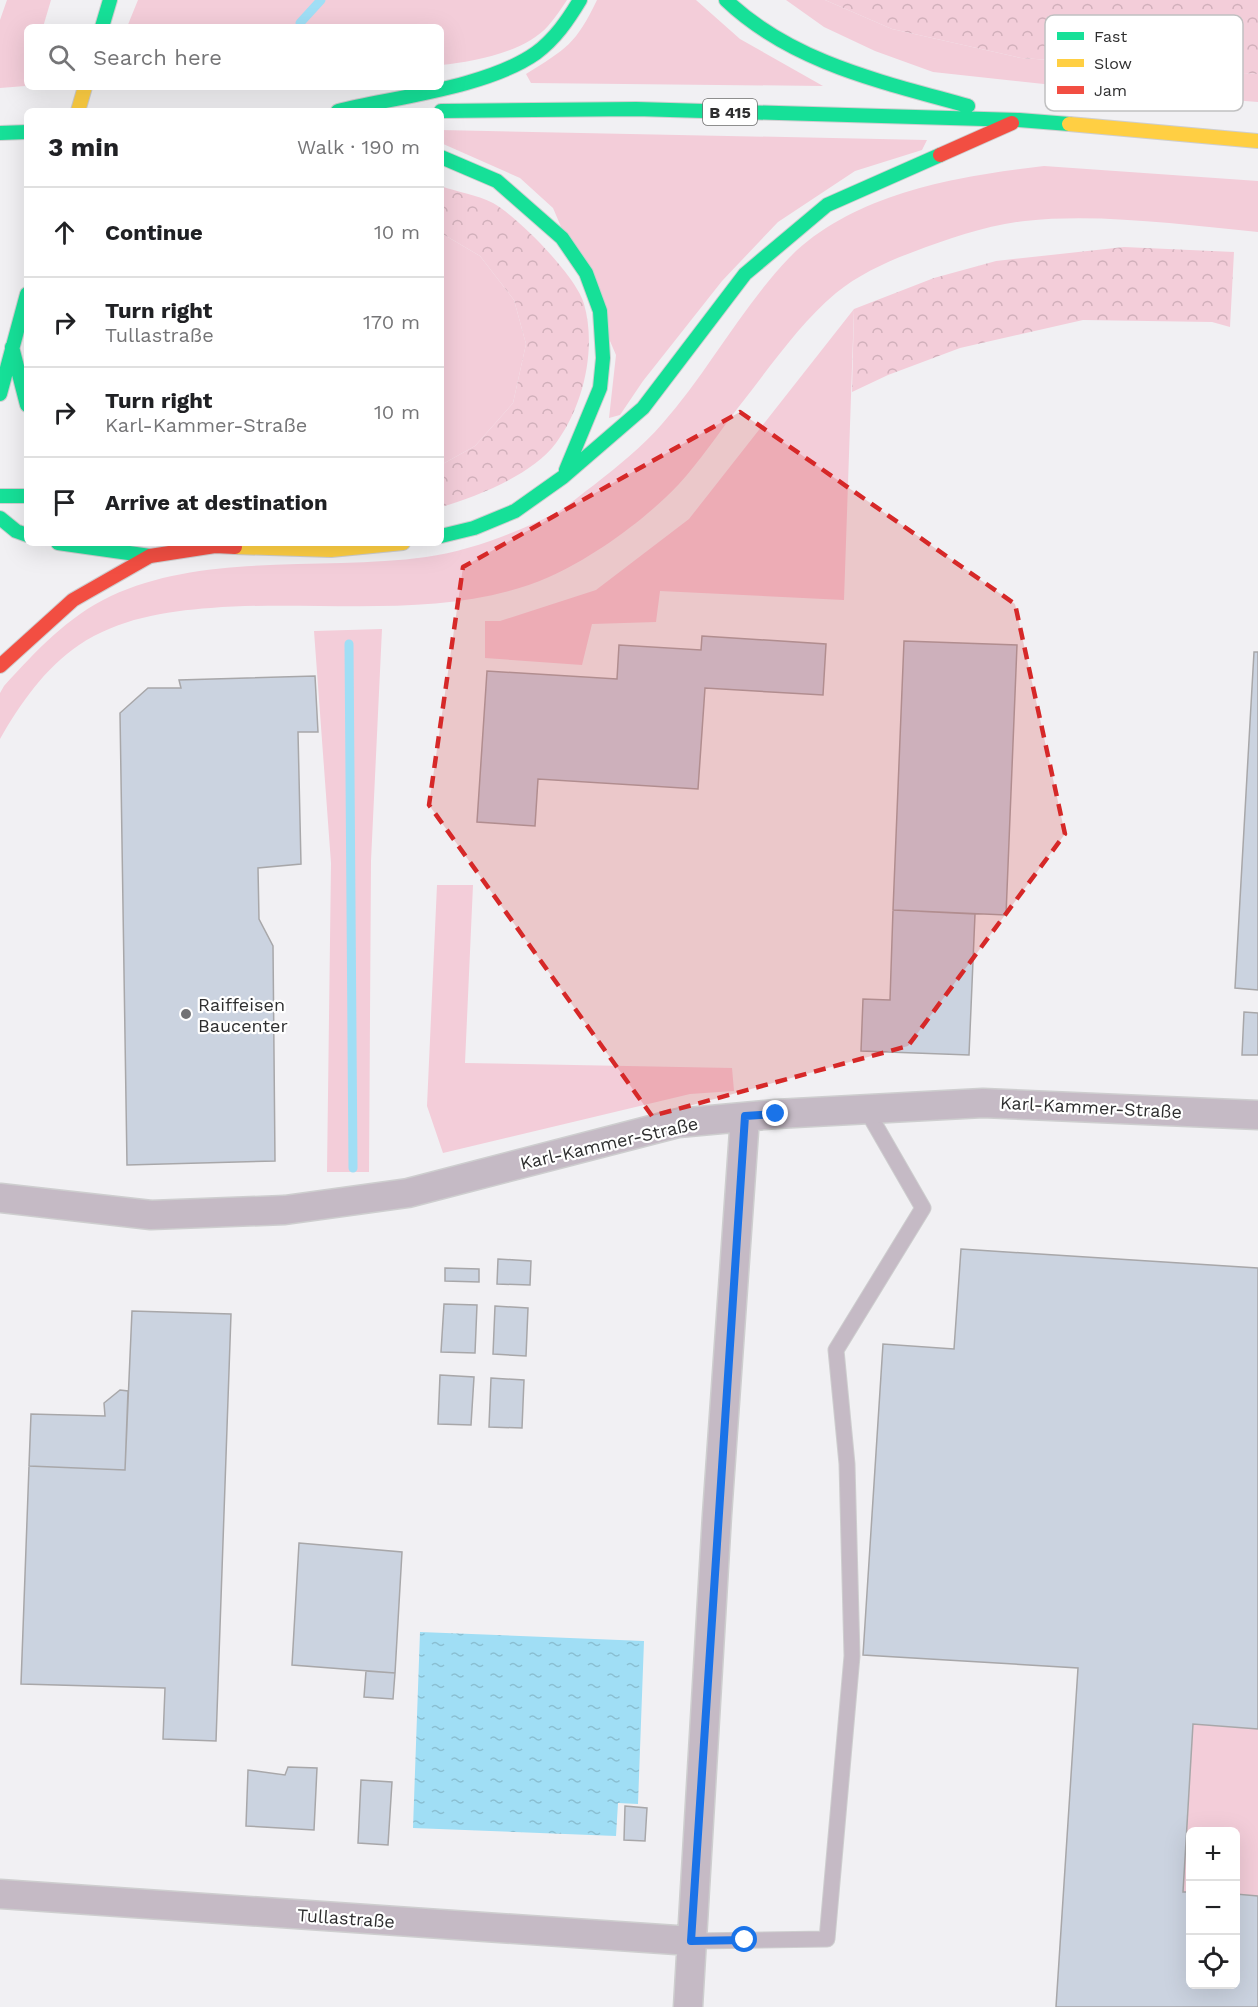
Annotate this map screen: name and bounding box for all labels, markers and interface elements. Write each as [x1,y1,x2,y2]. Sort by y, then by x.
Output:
legend [1045,15,1243,111]
search box [24,24,444,90]
text: Fast [1094,27,1127,46]
icon: search [45,41,78,74]
text: Search here [93,45,222,70]
text: Slow [1094,54,1132,73]
text: Jam [1094,81,1127,100]
road number: B 415 [703,99,757,125]
text: 3 min [48,132,119,162]
text: Walk · 190 m [297,135,420,159]
icon: ahead [48,216,81,249]
text: Continue [105,220,203,245]
text: 10 m [374,220,420,244]
text: Turn right [105,298,212,323]
icon: right [48,306,81,339]
text: 170 m [363,310,420,334]
text: Tullastraße [105,323,214,347]
text: Turn right [105,388,212,413]
icon: right [48,396,81,429]
text: 10 m [374,400,420,424]
text: Karl-Kammer-Straße [105,413,307,437]
icon: arrive [48,486,81,519]
text: Arrive at destination [105,490,328,515]
place label: Raiffeisen Baucenter [198,994,288,1036]
marker: Raiffeisen Baucenter [179,1007,193,1021]
street label: Karl-Kammer-Straße [1000,1092,1182,1122]
route end [762,1100,788,1126]
street label: Karl-Kammer-Straße [518,1112,700,1174]
map controls [1186,1827,1240,1989]
button: + [1186,1827,1240,1881]
button: − [1186,1881,1240,1935]
street label: Tullastraße [296,1904,396,1932]
route start [731,1926,757,1952]
button: locate [1186,1935,1240,1989]

